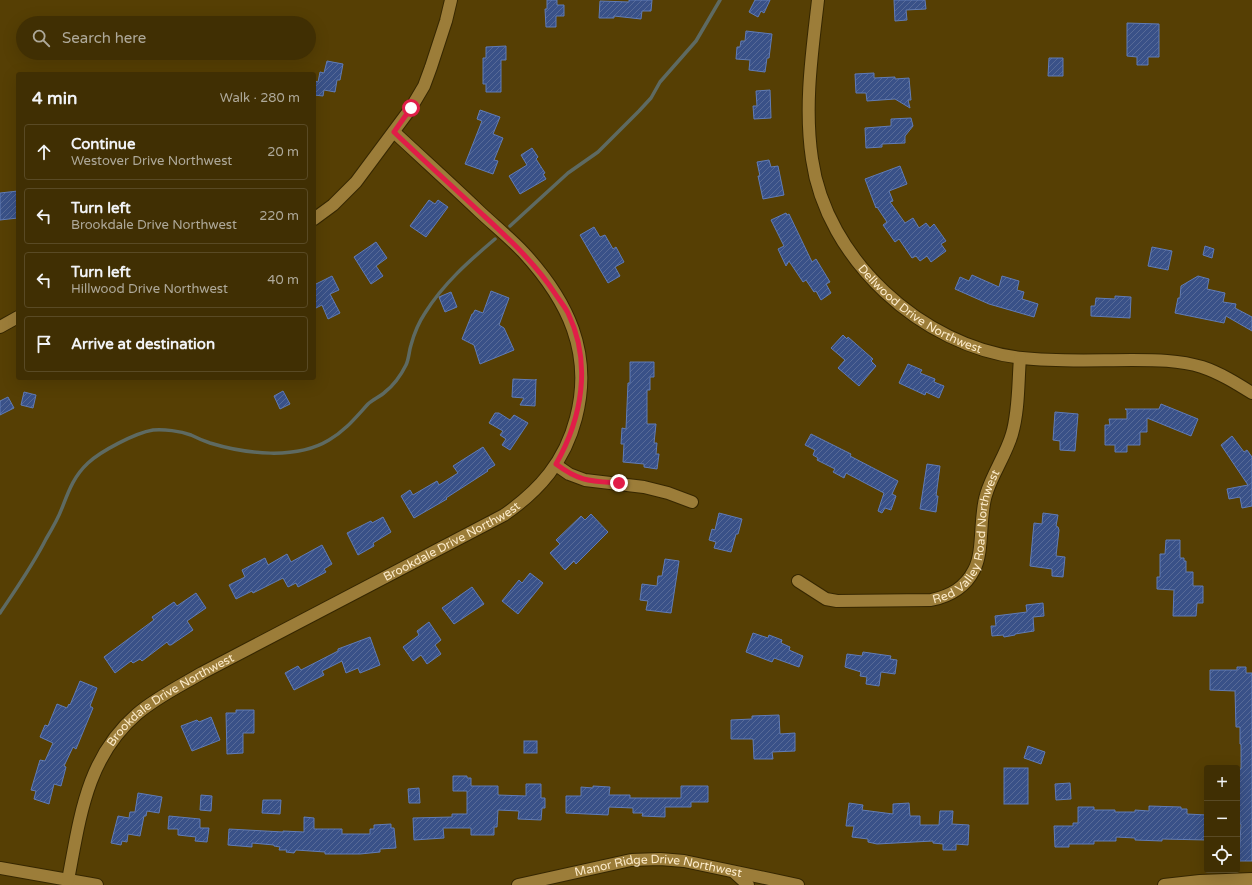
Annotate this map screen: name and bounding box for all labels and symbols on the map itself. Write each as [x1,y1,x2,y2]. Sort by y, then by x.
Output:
route start [402,99,420,117]
street label: Dellwood Drive Northwest [855,262,984,356]
street label: Red Valley Road Northwest [931,467,1003,606]
route end [610,474,628,492]
street label: Brookdale Drive Northwest [381,498,523,584]
street label: Brookdale Drive Northwest [104,650,237,749]
street label: Manor Ridge Drive Northwest [573,852,744,880]

